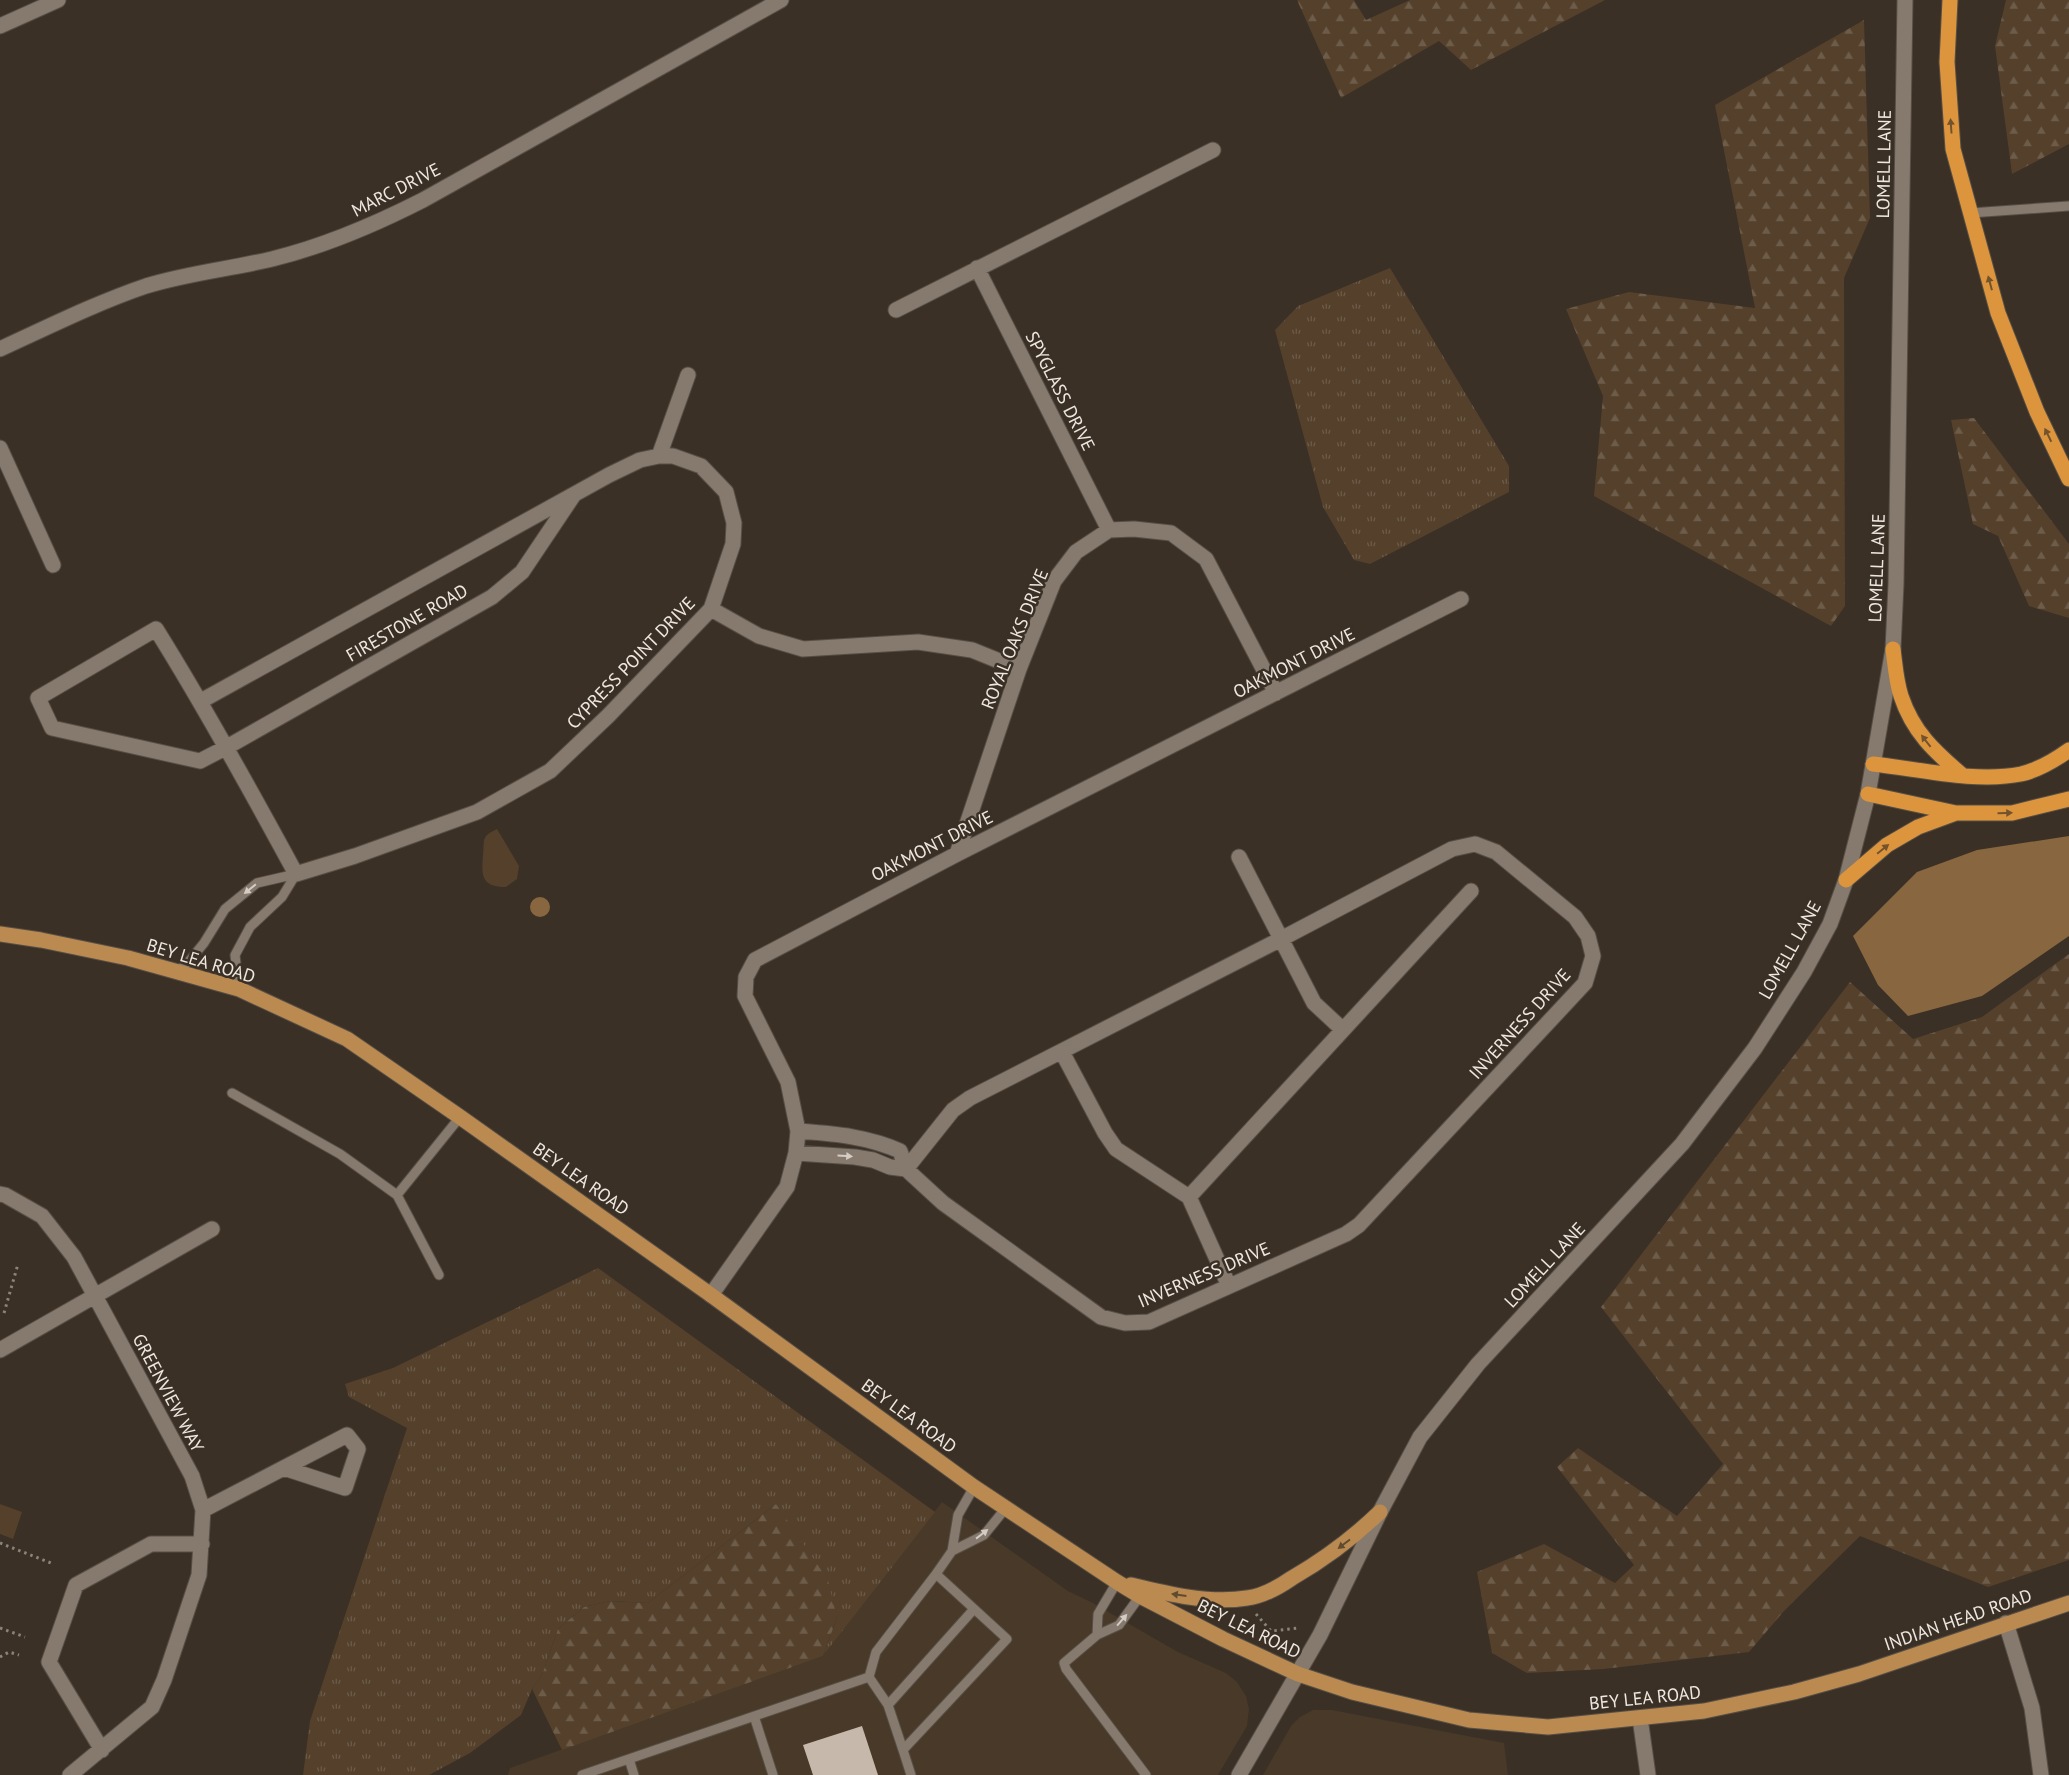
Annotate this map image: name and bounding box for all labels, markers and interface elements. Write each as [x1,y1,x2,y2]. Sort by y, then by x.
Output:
street label: LOMELL LANE [1871,109,1896,219]
one-way arrow [1947,117,1955,133]
street label: MARC DRIVE [347,157,444,222]
one-way arrow [1985,276,1993,291]
street label: SPYGLASS DRIVE [1020,327,1100,454]
one-way arrow [2044,428,2052,442]
street label: LOMELL LANE [1863,513,1890,623]
street label: ROYAL OAKS DRIVE [976,565,1053,712]
street label: FIRESTONE ROAD [342,578,472,667]
street label: CYPRESS POINT DRIVE [562,592,700,734]
street label: OAKMONT DRIVE [1229,622,1359,703]
one-way arrow [1921,735,1932,748]
street label: OAKMONT DRIVE [867,805,997,886]
one-way arrow [1997,809,2013,817]
one-way arrow [1876,844,1889,855]
one-way arrow [244,883,257,894]
street label: LOMELL LANE [1753,897,1826,1003]
street label: BEY LEA ROAD [144,933,258,988]
street label: INVERNESS DRIVE [1464,963,1575,1084]
street label: BEY LEA ROAD [529,1137,634,1220]
one-way arrow [837,1153,853,1161]
street label: LOMELL LANE [1499,1217,1590,1312]
street label: INVERNESS DRIVE [1134,1236,1273,1313]
street label: GREENVIEW WAY [128,1330,209,1456]
street label: BEY LEA ROAD [857,1373,961,1458]
one-way arrow [975,1529,989,1539]
one-way arrow [1338,1539,1351,1550]
street label: INDIAN HEAD ROAD [1881,1583,2035,1656]
one-way arrow [1171,1591,1187,1599]
street label: BEY LEA ROAD [1194,1594,1305,1663]
one-way arrow [1117,1613,1128,1626]
street label: BEY LEA ROAD [1588,1680,1702,1715]

